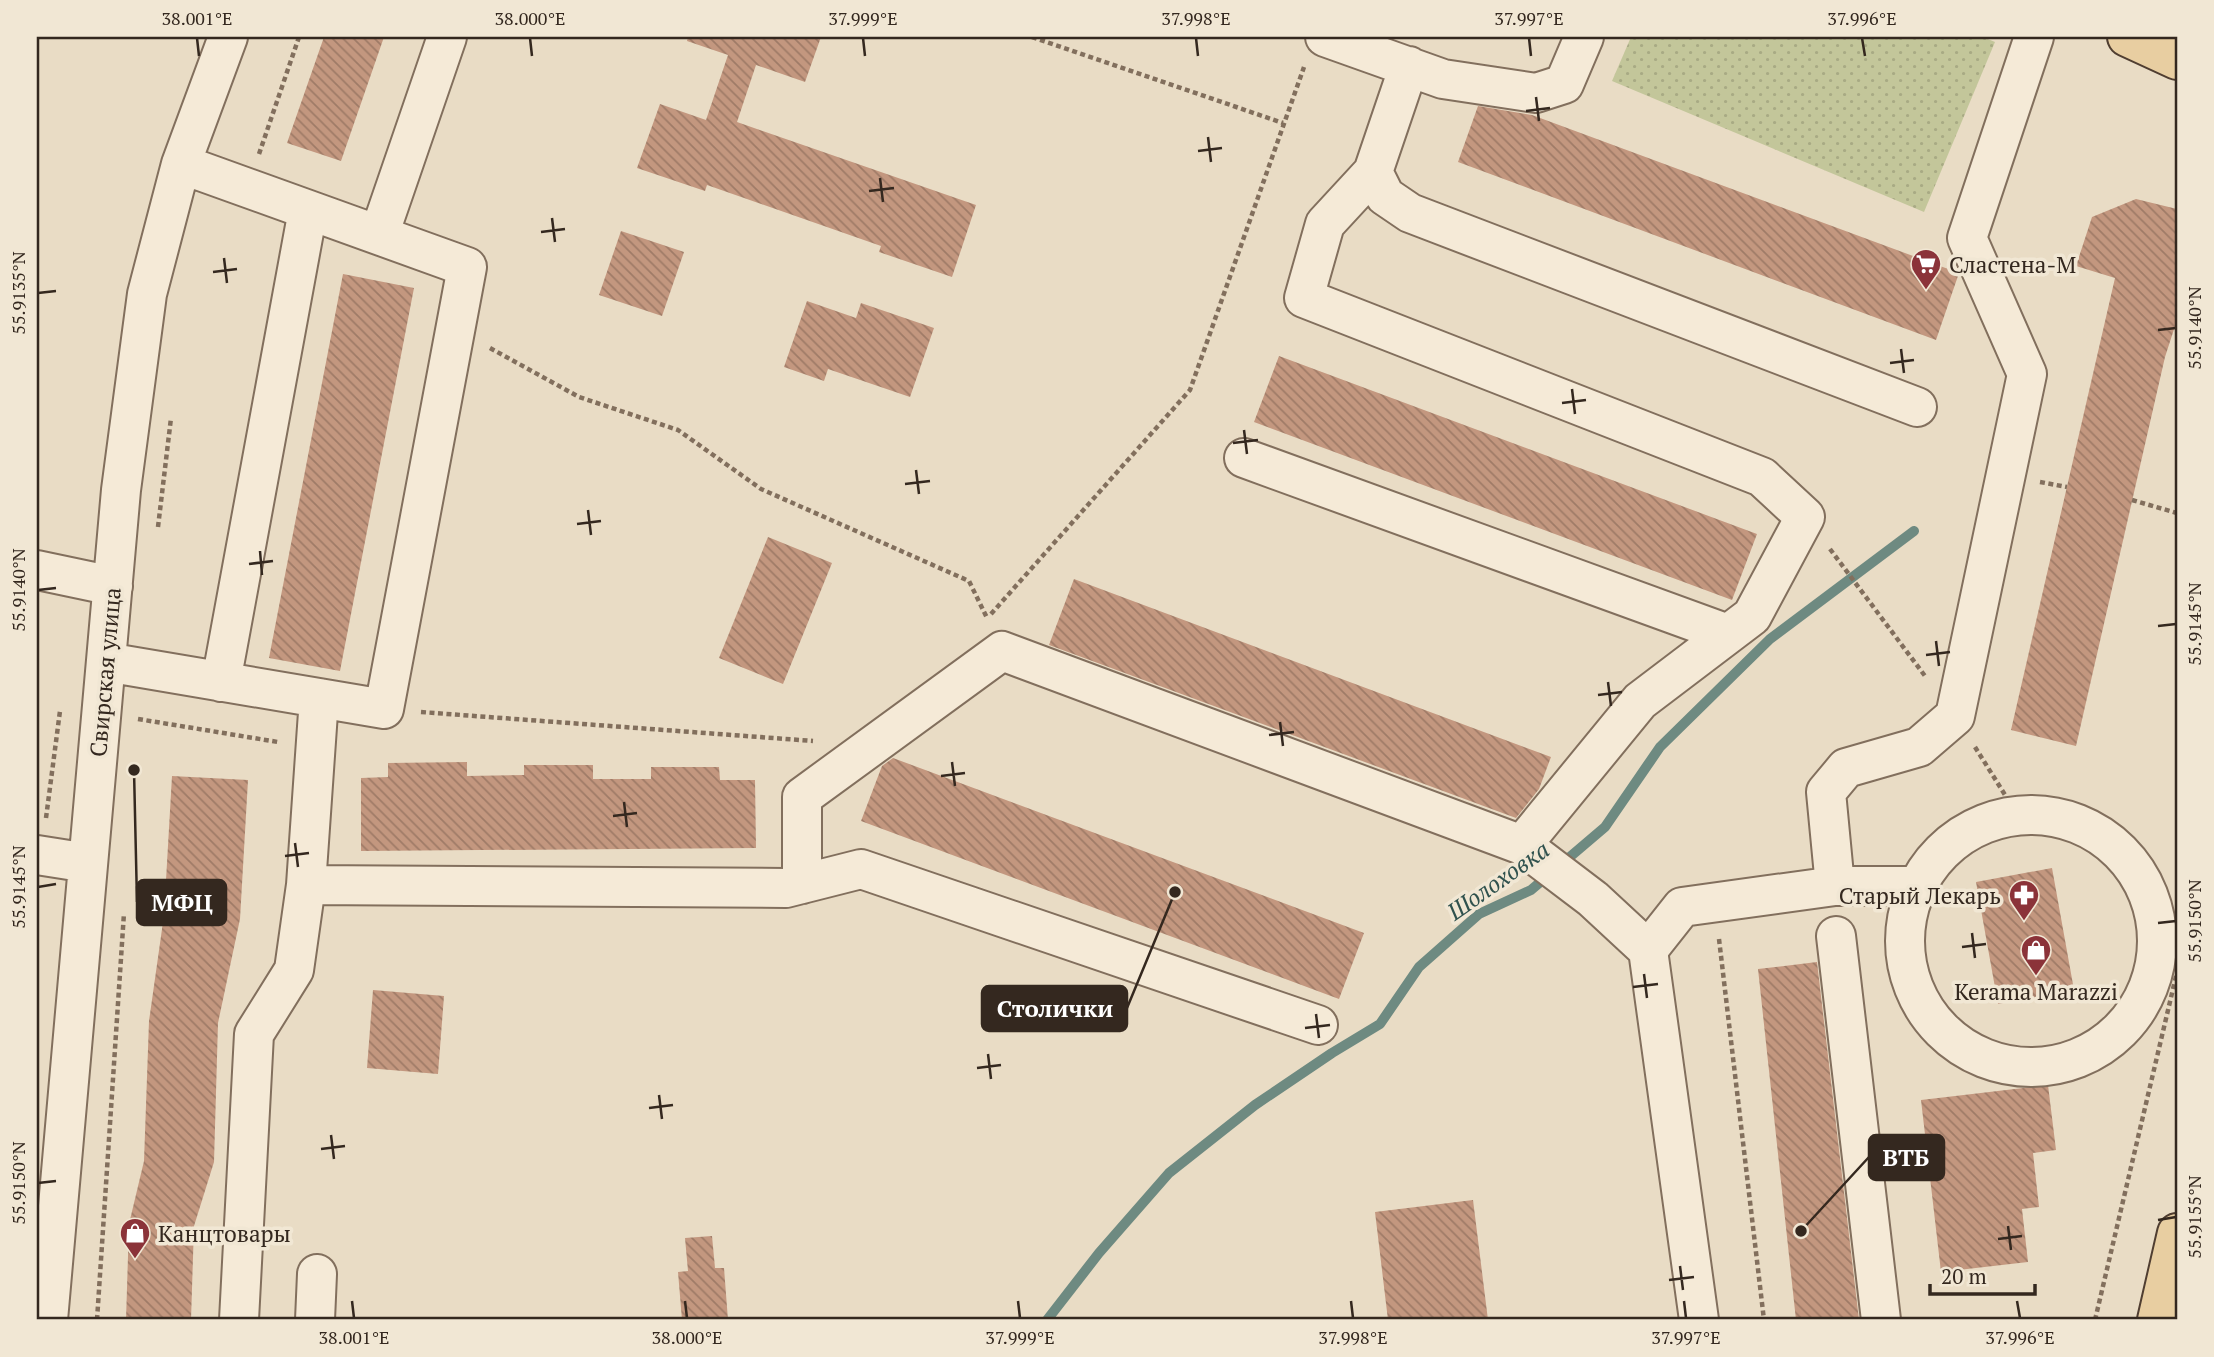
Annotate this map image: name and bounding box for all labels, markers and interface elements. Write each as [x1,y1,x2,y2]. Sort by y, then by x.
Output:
text: 38.001°E [161,6,233,30]
text: 38.000°E [494,6,566,30]
text: 37.999°E [828,6,898,30]
text: 37.998°E [1161,6,1231,30]
text: 37.997°E [1494,6,1564,30]
text: 37.996°E [1827,6,1897,30]
supermarket icon: Сластена-М [1909,247,1943,291]
place label: Сластена-М [1949,249,2076,280]
text: 55.9135°N [6,251,30,335]
text: 55.9140°N [2182,286,2206,370]
text: 55.9140°N [6,548,30,632]
text: 55.9145°N [2182,582,2206,666]
street label: Свирская улица [82,586,128,758]
water label: Шолоховка [1440,833,1555,927]
text: 55.9145°N [6,845,30,929]
pharmacy icon: Старый Лекарь [2007,878,2041,922]
text: 55.9150°N [2182,879,2206,963]
callout: МФЦ [137,880,226,925]
place label: Старый Лекарь [1839,880,2001,911]
text: МФЦ [151,886,213,918]
shop icon: Kerama Marazzi [2019,933,2053,977]
place label: Kerama Marazzi [1954,976,2118,1007]
callout: Столички [982,986,1127,1031]
text: Столички [997,992,1113,1024]
callout: ВТБ [1869,1135,1944,1180]
text: 55.9150°N [6,1141,30,1225]
text: ВТБ [1883,1141,1929,1173]
text: 55.9155°N [2182,1175,2206,1259]
shop icon: Канцтовары [118,1216,152,1260]
place label: Канцтовары [158,1218,291,1249]
scale bar [1930,1252,2036,1296]
text: 20 m [1941,1262,1987,1290]
text: 38.001°E [318,1325,390,1349]
text: 38.000°E [651,1325,723,1349]
text: 37.999°E [985,1325,1055,1349]
text: 37.998°E [1318,1325,1388,1349]
text: 37.997°E [1651,1325,1721,1349]
text: 37.996°E [1985,1325,2055,1349]

